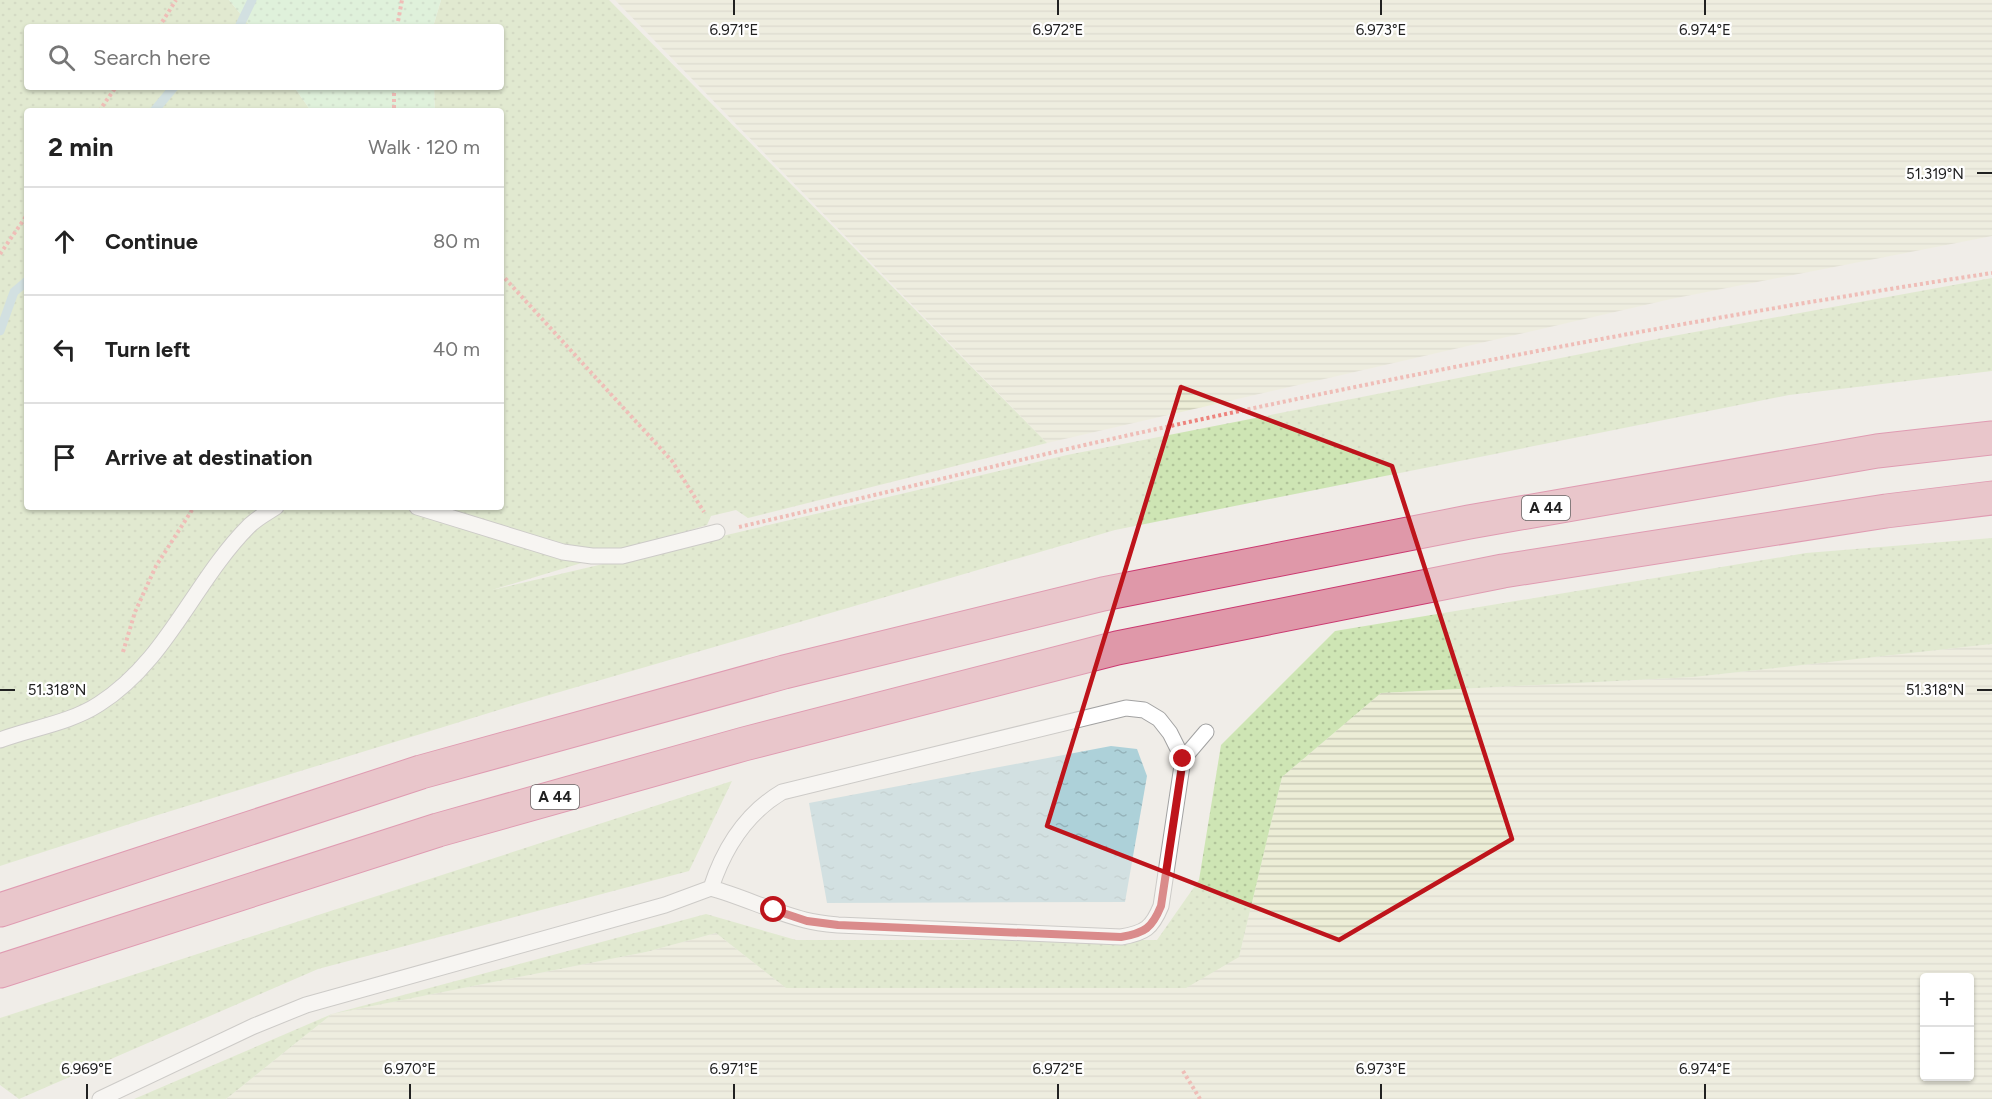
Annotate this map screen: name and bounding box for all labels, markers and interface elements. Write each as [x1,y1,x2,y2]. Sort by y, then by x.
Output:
text: 6.971°E [710,21,758,39]
text: 6.972°E [1033,21,1083,39]
text: 6.973°E [1356,21,1406,39]
text: 6.974°E [1679,21,1731,39]
search box [24,24,504,90]
icon: search [45,41,78,74]
text: Search here [93,44,211,71]
text: 2 min [48,131,114,163]
text: Walk · 120 m [368,135,480,159]
text: 51.319°N [1906,165,1964,183]
icon: ahead [48,225,81,258]
text: Continue [105,228,198,255]
text: 80 m [433,229,480,253]
icon: left [48,333,81,366]
text: Turn left [105,336,191,363]
text: 40 m [433,337,480,361]
icon: arrive [48,441,81,474]
text: Arrive at destination [105,444,313,471]
road number: A 44 [1522,496,1570,520]
text: 51.318°N [28,681,86,699]
text: 51.318°N [1906,681,1964,699]
route end [1169,745,1195,771]
road number: A 44 [531,785,579,809]
route start [760,896,786,922]
map controls [1920,973,1974,1081]
button: + [1920,973,1974,1027]
button: − [1920,1027,1974,1081]
text: 6.969°E [61,1060,113,1078]
text: 6.970°E [384,1060,436,1078]
text: 6.971°E [710,1060,758,1078]
text: 6.972°E [1033,1060,1083,1078]
text: 6.973°E [1356,1060,1406,1078]
text: 6.974°E [1679,1060,1731,1078]

